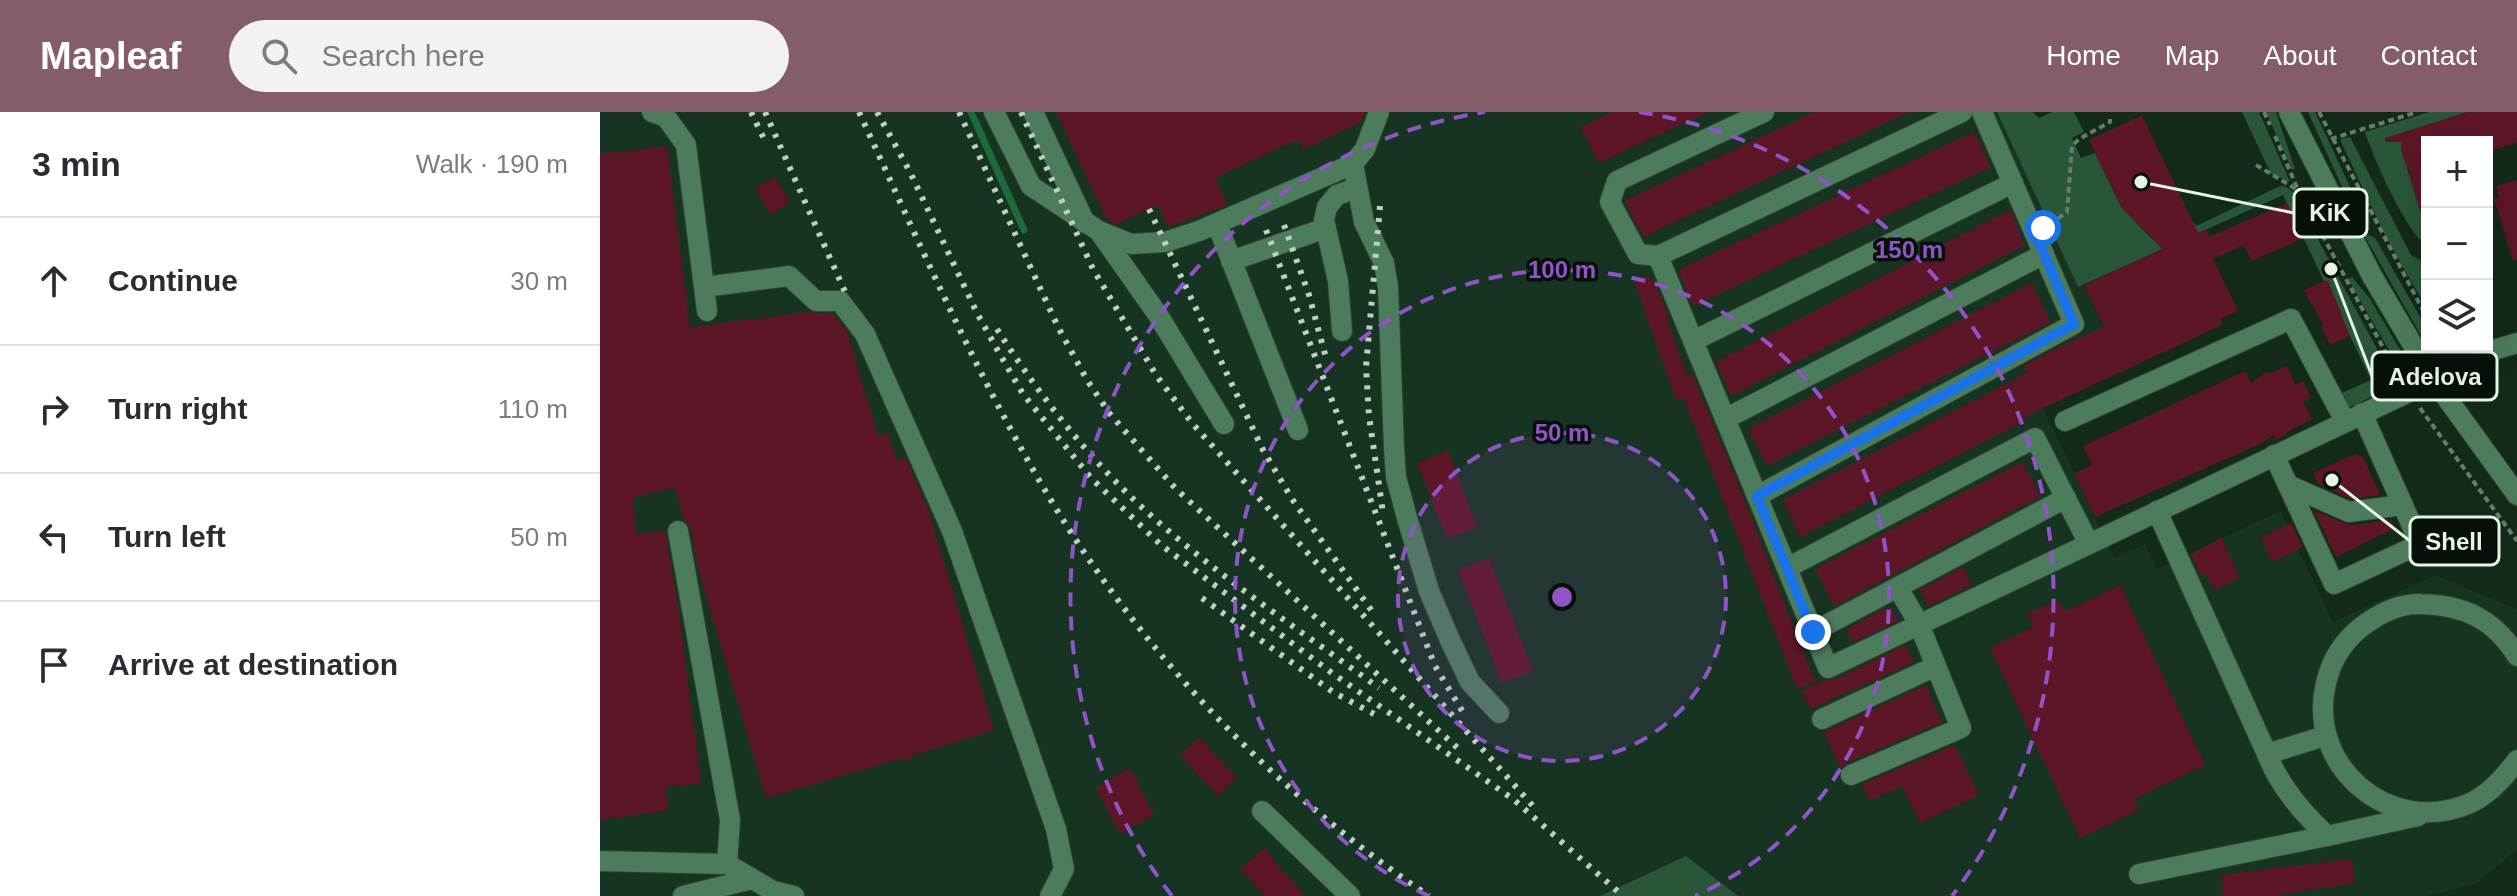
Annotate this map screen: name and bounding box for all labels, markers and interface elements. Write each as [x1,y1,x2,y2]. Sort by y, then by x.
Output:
search box [229,20,789,92]
icon: search [257,34,301,78]
text: Mapleaf [40,35,181,77]
text: Search here [321,39,485,72]
text: Home [2046,40,2121,71]
text: Map [2165,40,2219,71]
text: About [2263,40,2337,71]
text: Contact [2381,40,2477,71]
map controls [2421,136,2493,352]
button: + [2421,136,2493,208]
text: 3 min [32,145,121,183]
text: Walk · 190 m [416,149,568,179]
callout: KiK [2294,189,2367,237]
text: KiK [2309,199,2351,226]
button: − [2421,208,2493,280]
route start [2025,210,2061,246]
text: 150 m [1875,236,1943,263]
text: 100 m [1528,256,1596,283]
icon: ahead [32,259,76,303]
text: Continue [108,264,238,297]
text: 30 m [510,266,568,296]
button: layers [2421,280,2493,352]
callout: Adelova [2372,352,2497,400]
text: Adelova [2388,363,2482,390]
icon: right [32,387,76,431]
text: Turn right [108,392,247,425]
text: 110 m [498,394,568,424]
text: 50 m [1535,419,1589,446]
icon: left [32,515,76,559]
callout: Shell [2410,517,2499,565]
text: Turn left [108,520,226,553]
text: 50 m [510,522,568,552]
text: Shell [2425,528,2483,555]
centre of rings [1548,583,1576,611]
route end [1795,614,1831,650]
icon: arrive [32,643,76,687]
text: Arrive at destination [108,648,398,681]

